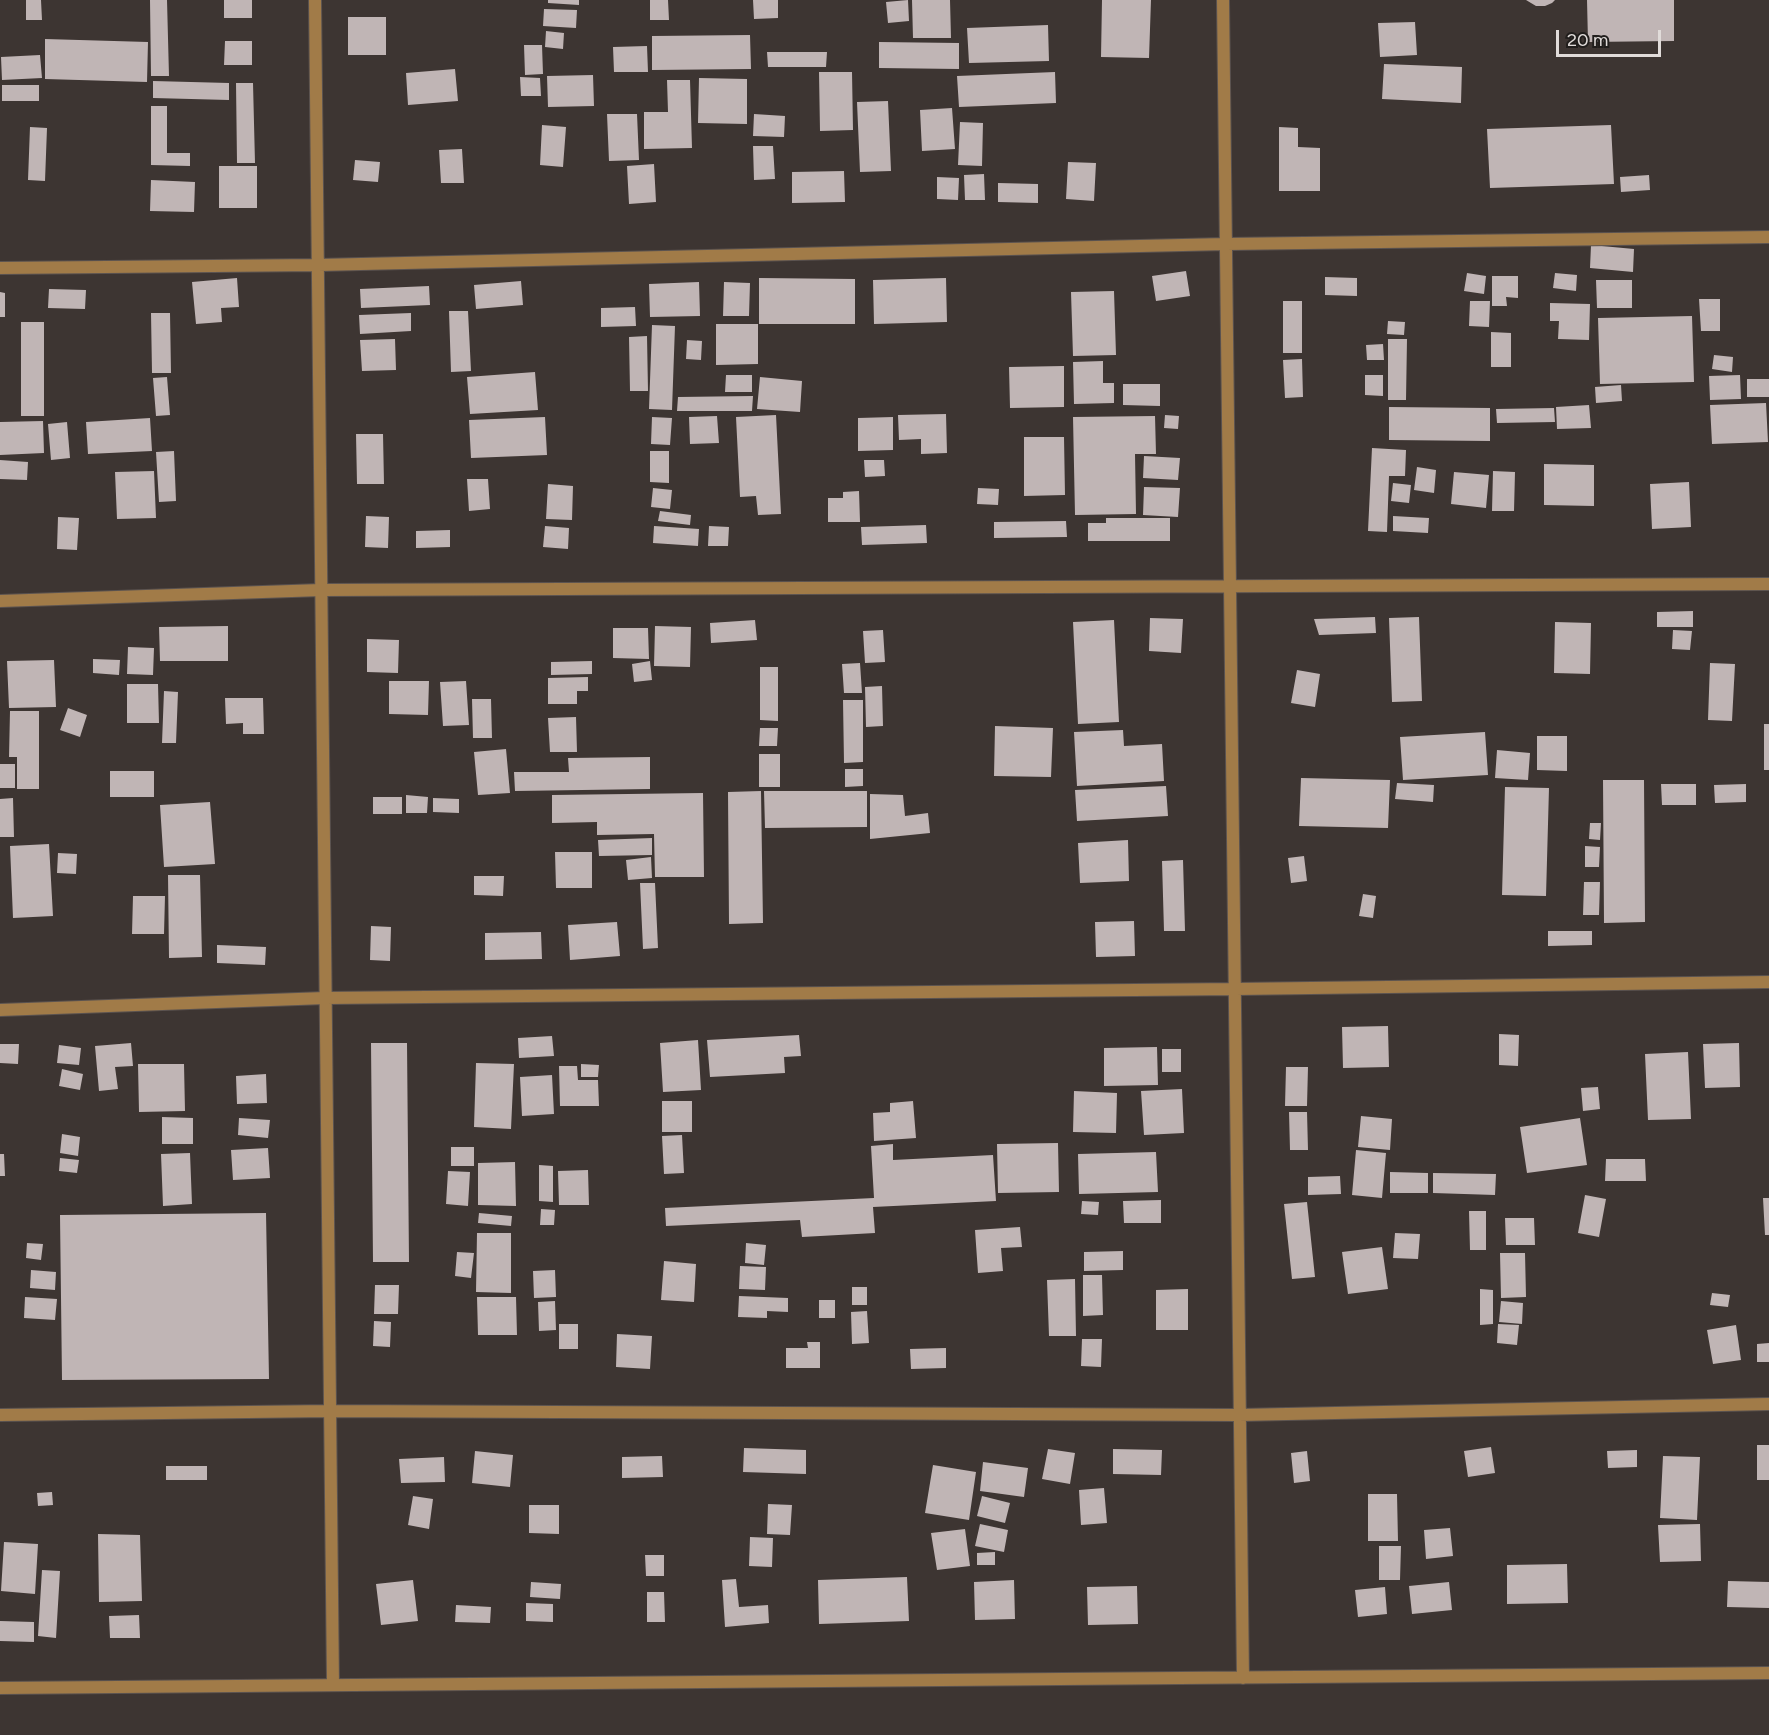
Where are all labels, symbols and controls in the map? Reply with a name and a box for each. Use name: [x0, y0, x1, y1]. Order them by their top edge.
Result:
scale bar: [1559, 18, 1664, 56]
text: 20 m: [1567, 29, 1608, 51]

